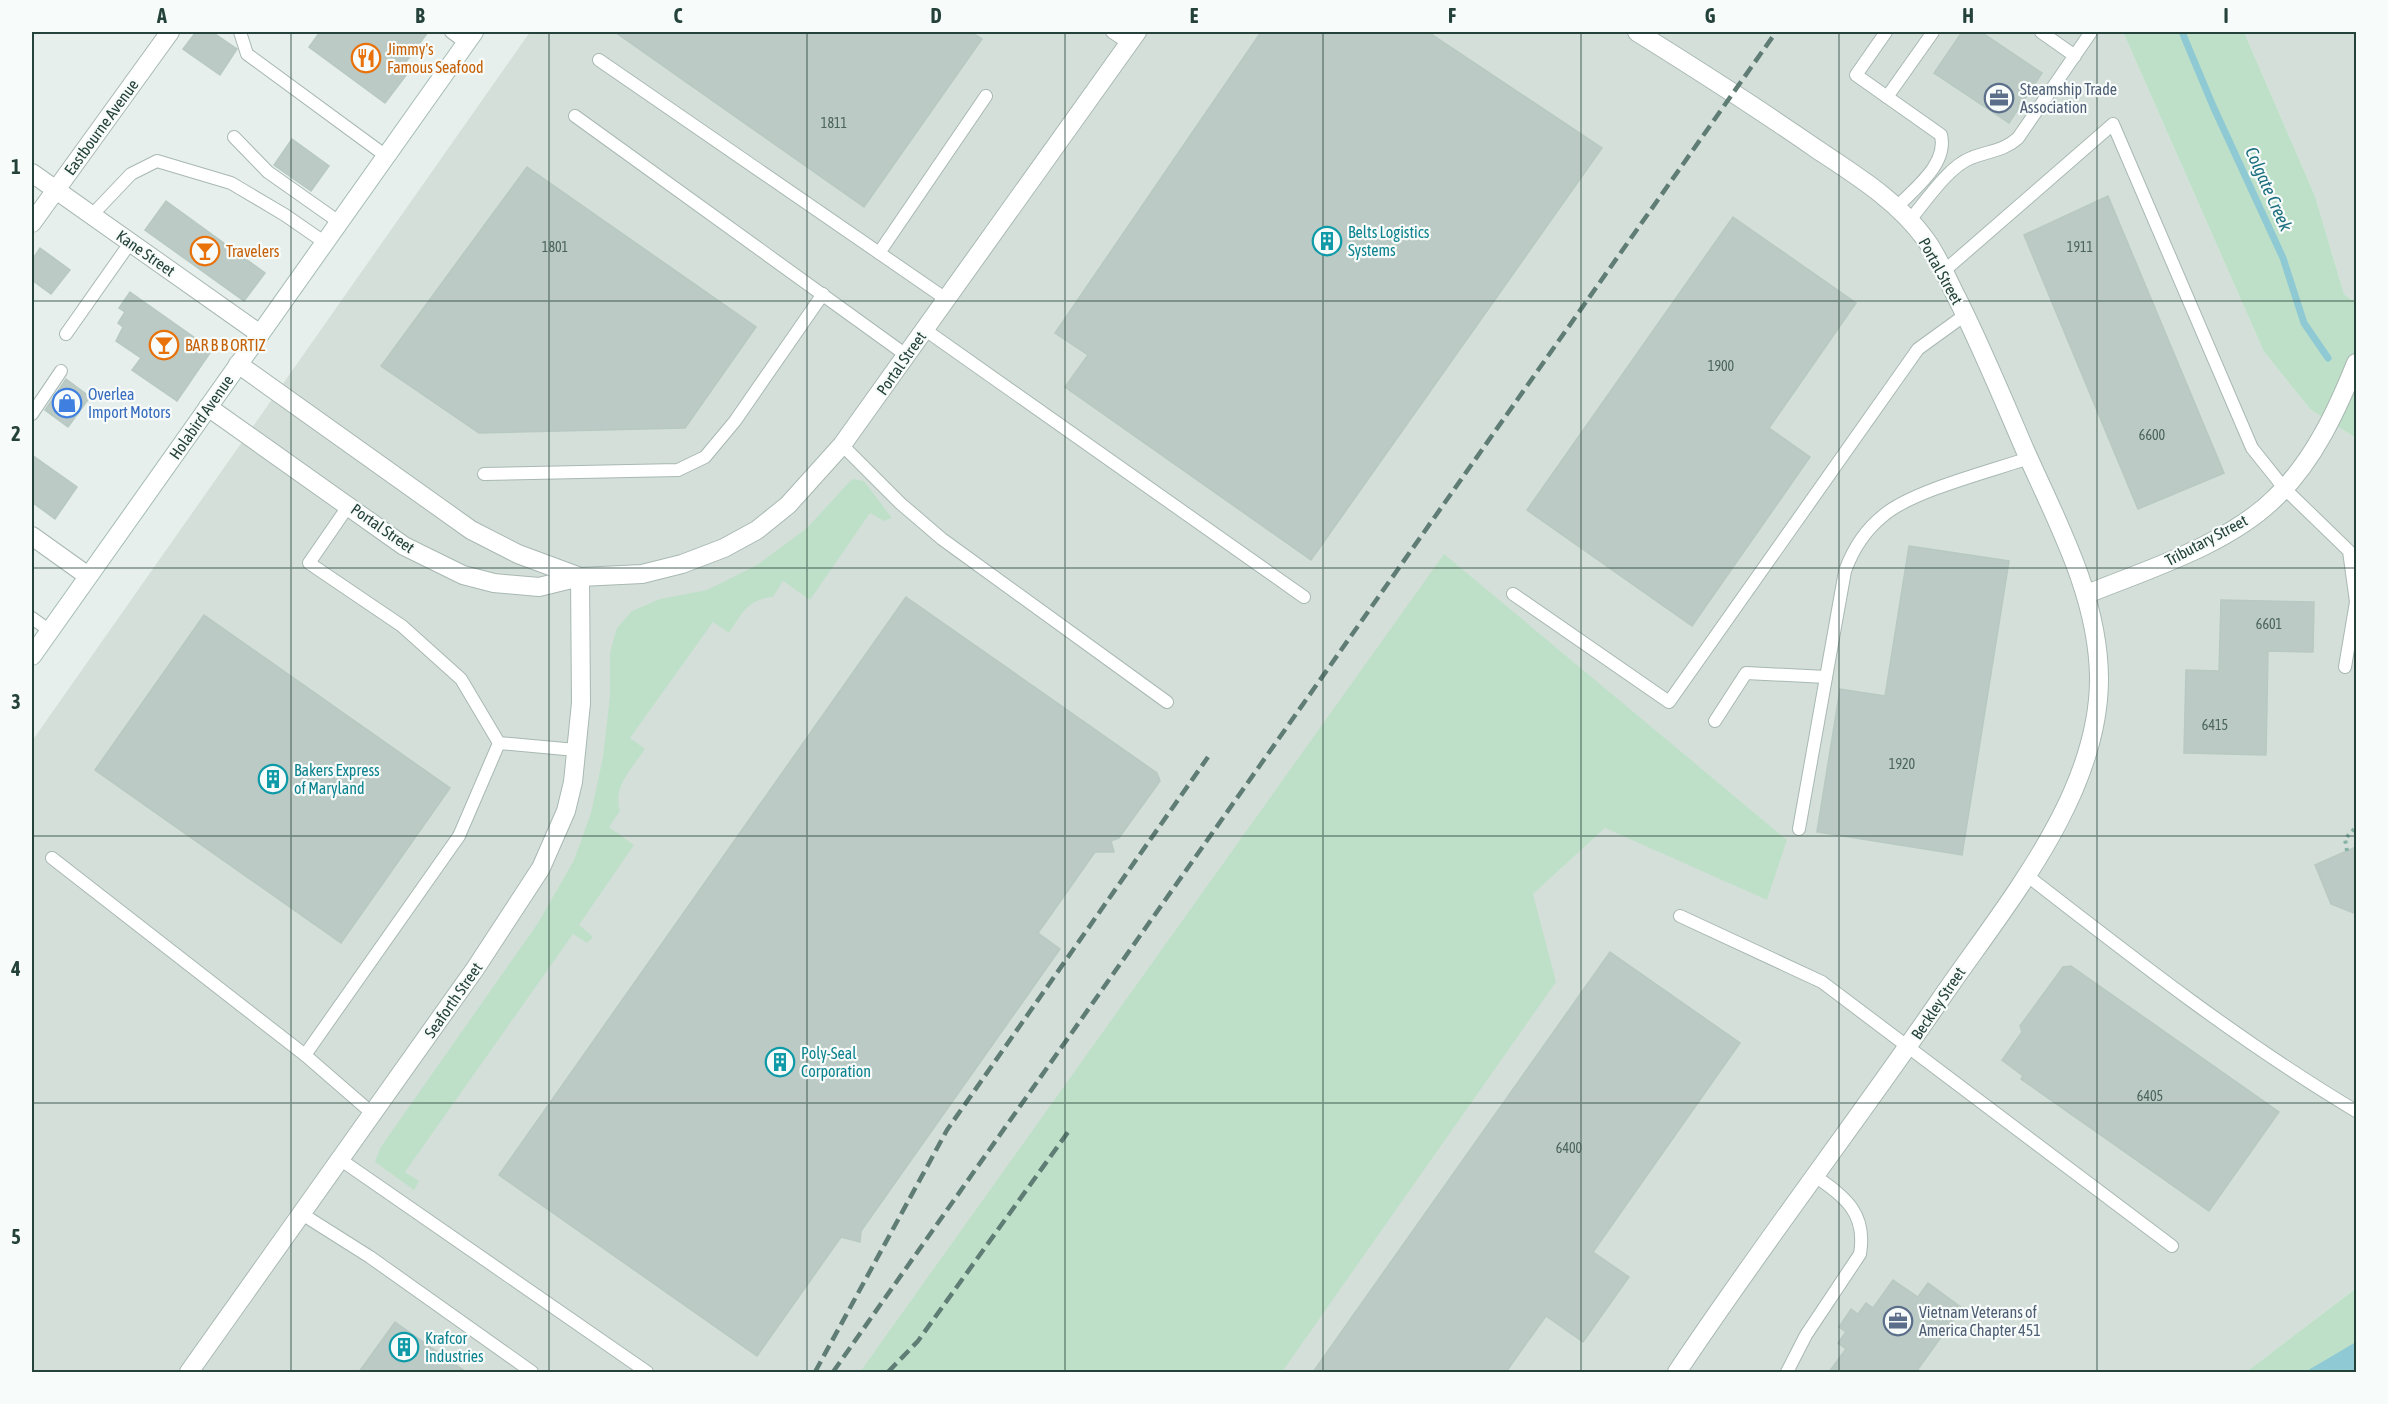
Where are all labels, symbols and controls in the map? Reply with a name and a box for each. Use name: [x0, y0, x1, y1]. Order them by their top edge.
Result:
text: A: [156, 4, 167, 27]
text: B: [415, 4, 425, 27]
text: C: [674, 4, 683, 27]
text: D: [930, 4, 942, 27]
text: E: [1190, 4, 1199, 27]
text: F: [1448, 4, 1456, 27]
text: G: [1705, 4, 1716, 27]
text: H: [1962, 4, 1974, 27]
text: I: [2223, 4, 2229, 27]
place label: Jimmy's Famous Seafood: [387, 40, 484, 76]
restaurant icon: Jimmy's Famous Seafood: [350, 42, 382, 74]
street label: Eastbourne Avenue: [60, 76, 142, 178]
place label: Steamship Trade Association: [2020, 80, 2117, 116]
office icon: Steamship Trade Association: [1983, 82, 2015, 114]
house number: 1811: [821, 115, 847, 131]
water label: Colgate Creek: [2241, 144, 2297, 235]
text: 1: [11, 155, 21, 178]
place label: Belts Logistics Systems: [1348, 223, 1430, 260]
building icon: Belts Logistics Systems: [1311, 225, 1343, 257]
street label: Kane Street: [113, 226, 179, 280]
bar icon: Travelers: [189, 235, 221, 267]
street label: Portal Street: [1915, 235, 1967, 308]
house number: 1801: [542, 239, 568, 255]
house number: 1911: [2067, 239, 2093, 255]
place label: Travelers: [226, 242, 280, 260]
street label: Portal Street: [873, 327, 930, 398]
bar icon: BAR B B ORTIZ: [148, 329, 180, 361]
place label: BAR B B ORTIZ: [185, 336, 266, 354]
house number: 1900: [1708, 358, 1735, 374]
street label: Holabird Avenue: [165, 371, 237, 463]
place label: Overlea Import Motors: [88, 385, 171, 422]
shop icon: Overlea Import Motors: [51, 387, 83, 419]
text: 2: [11, 422, 21, 445]
house number: 6600: [2139, 427, 2166, 443]
street label: Portal Street: [348, 500, 419, 557]
street label: Tributary Street: [2162, 511, 2251, 570]
house number: 6601: [2256, 616, 2282, 632]
text: 3: [11, 690, 21, 713]
house number: 6415: [2202, 717, 2228, 733]
house number: 1920: [1889, 756, 1916, 772]
place label: Bakers Express of Maryland: [294, 761, 380, 798]
building icon: Bakers Express of Maryland: [257, 763, 289, 795]
text: 4: [10, 957, 21, 980]
street label: Seaforth Street: [421, 959, 486, 1041]
street label: Beckley Street: [1907, 963, 1970, 1043]
place label: Poly-Seal Corporation: [801, 1044, 871, 1081]
building icon: Poly-Seal Corporation: [764, 1046, 796, 1078]
house number: 6405: [2137, 1088, 2163, 1104]
house number: 6400: [1556, 1140, 1583, 1156]
text: 5: [11, 1225, 21, 1248]
place label: Vietnam Veterans of America Chapter 451: [1919, 1303, 2041, 1340]
office icon: Vietnam Veterans of America Chapter 451: [1882, 1305, 1914, 1337]
place label: Krafcor Industries: [425, 1329, 484, 1365]
building icon: Krafcor Industries: [388, 1331, 420, 1363]

